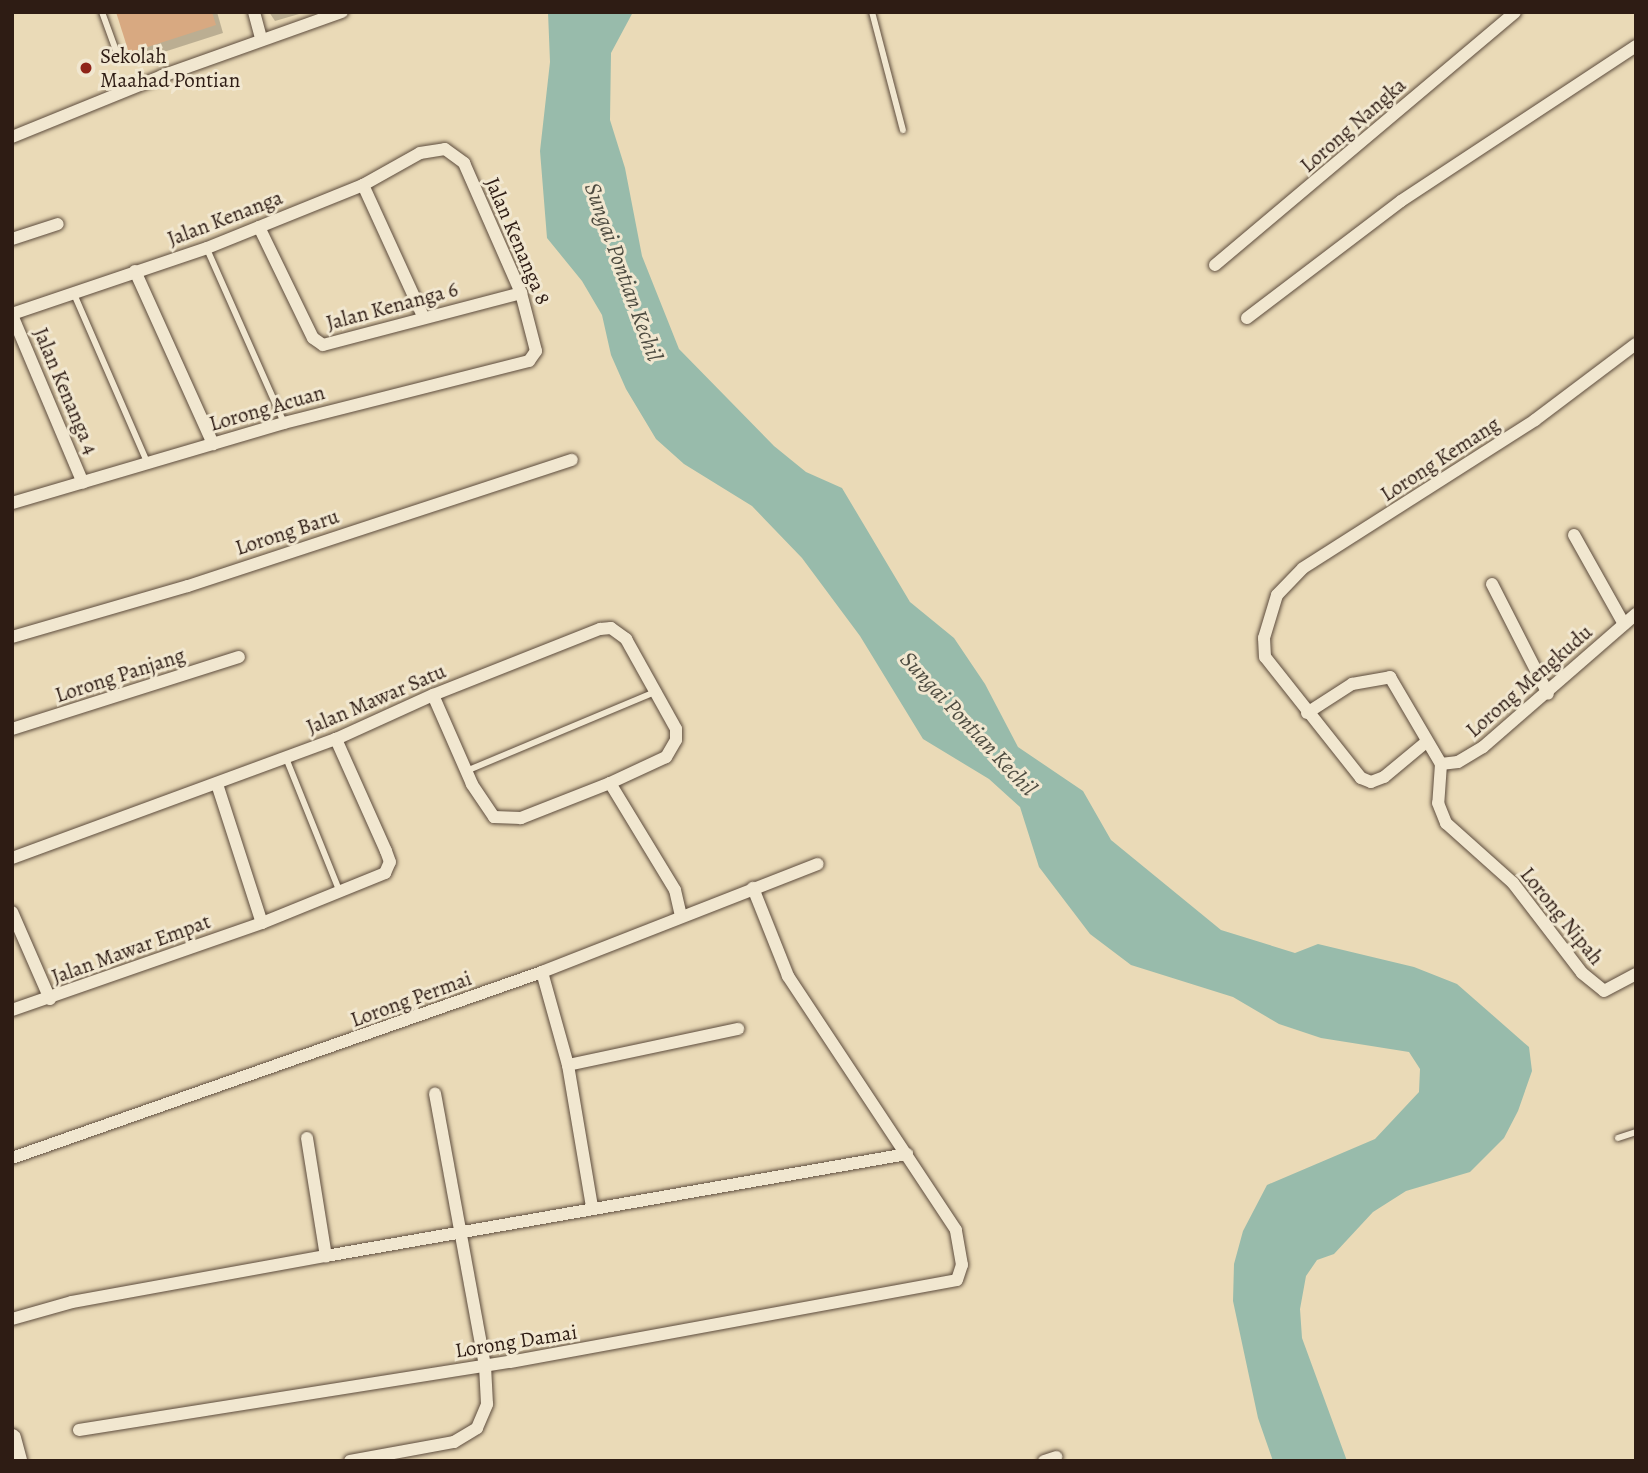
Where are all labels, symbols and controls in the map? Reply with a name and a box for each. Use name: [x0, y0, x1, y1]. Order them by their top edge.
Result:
place label: Sekolah Maahad Pontian: [100, 43, 240, 93]
marker: Sekolah Maahad Pontian: [78, 60, 94, 76]
street label: Lorong Nangka: [1295, 72, 1411, 178]
street label: Jalan Kenanga 8: [480, 174, 556, 308]
water label: Sungai Pontian Kechil: [578, 179, 668, 365]
street label: Jalan Kenanga: [164, 184, 286, 252]
street label: Jalan Kenanga 6: [323, 276, 461, 336]
street label: Jalan Kenanga 4: [28, 324, 104, 458]
street label: Lorong Acuan: [206, 379, 328, 437]
street label: Lorong Kemang: [1376, 411, 1504, 507]
street label: Lorong Baru: [232, 503, 342, 561]
street label: Lorong Mengkudu: [1461, 619, 1597, 743]
street label: Lorong Panjang: [52, 642, 188, 708]
water label: Sungai Pontian Kechil: [894, 646, 1042, 802]
street label: Jalan Mawar Satu: [303, 658, 449, 740]
street label: Lorong Nipah: [1515, 862, 1609, 970]
street label: Jalan Mawar Empat: [48, 909, 214, 989]
street label: Lorong Permai: [347, 965, 475, 1033]
street label: Lorong Damai: [453, 1319, 579, 1363]

